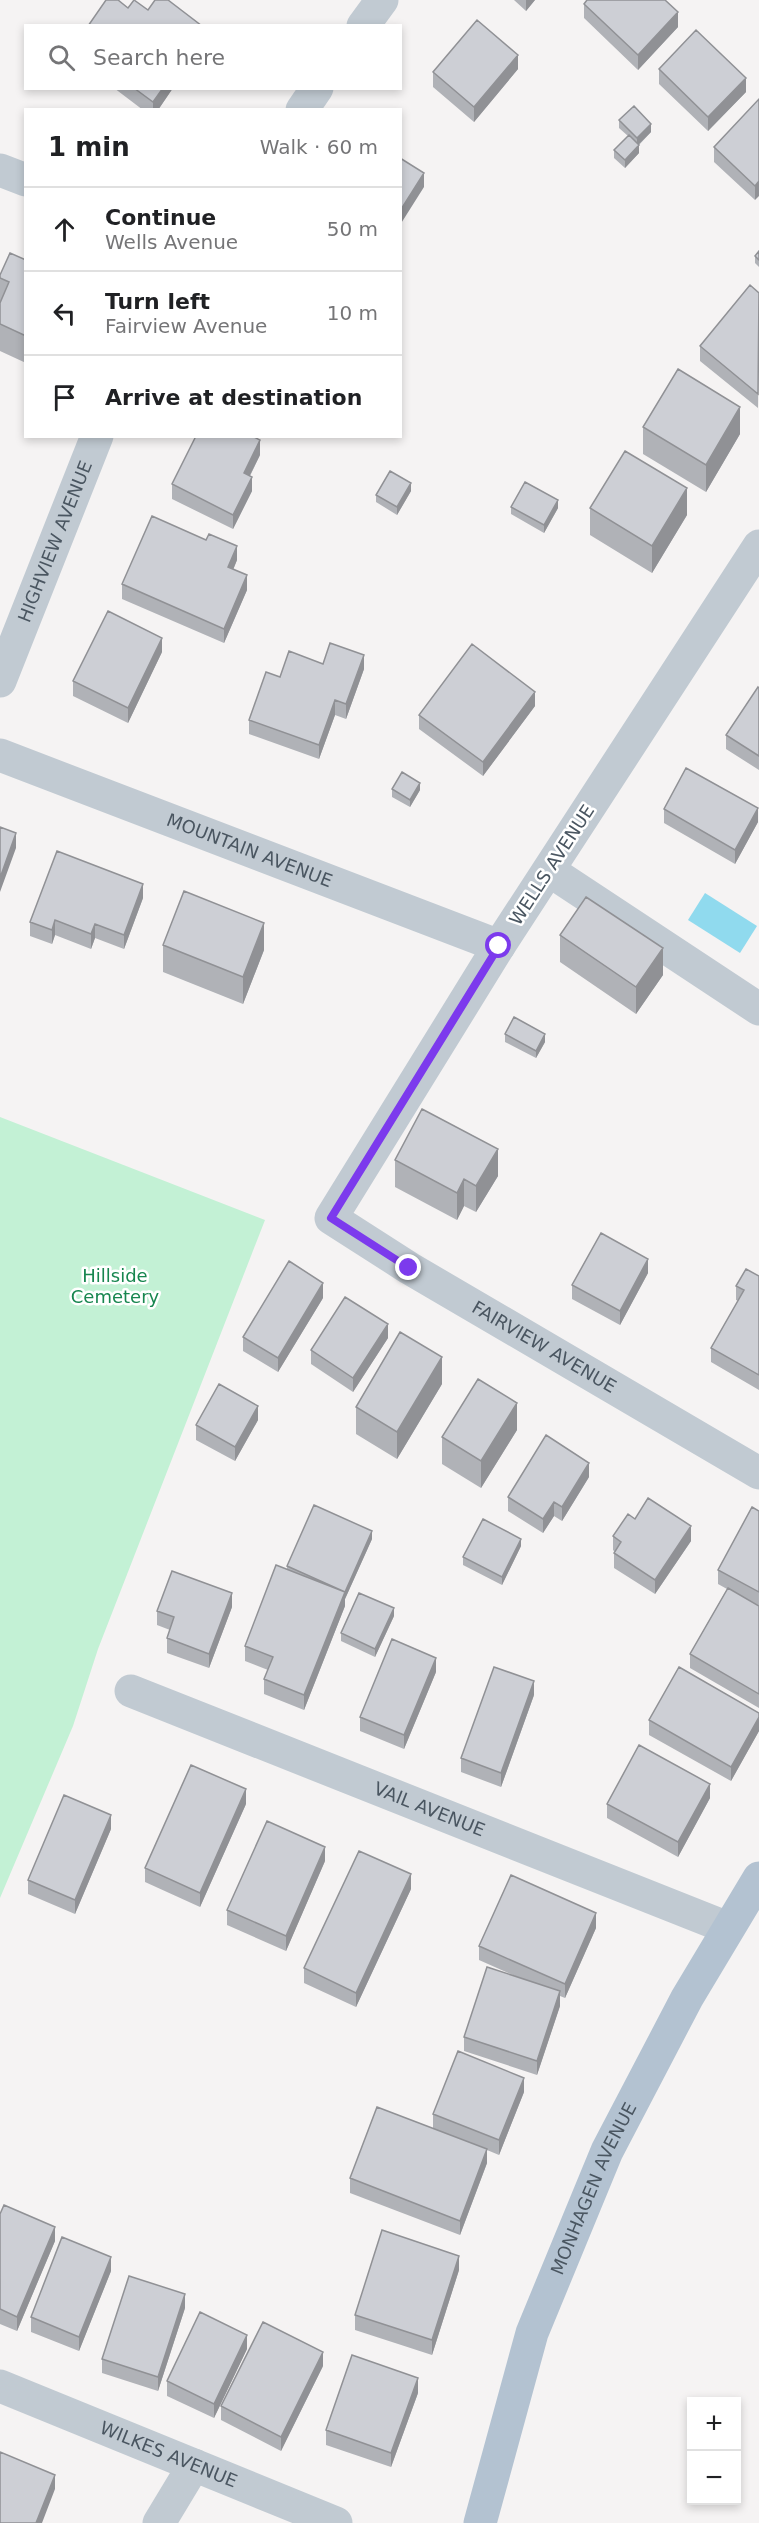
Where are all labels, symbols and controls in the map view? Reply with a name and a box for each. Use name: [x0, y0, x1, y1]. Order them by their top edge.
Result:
search box: [24, 24, 402, 90]
icon: search: [45, 41, 78, 74]
text: Search here: [93, 45, 225, 70]
text: 1 min: [48, 132, 130, 162]
text: Walk · 60 m: [260, 135, 378, 159]
text: Continue: [105, 205, 216, 230]
icon: ahead: [48, 213, 81, 246]
text: 50 m: [327, 217, 378, 241]
text: Wells Avenue: [105, 230, 238, 254]
text: Turn left: [105, 289, 210, 314]
icon: left: [48, 297, 81, 330]
text: 10 m: [327, 301, 378, 325]
text: Fairview Avenue: [105, 314, 267, 338]
icon: arrive: [48, 381, 81, 414]
text: Arrive at destination: [105, 385, 362, 410]
street label: HIGHVIEW AVENUE: [13, 458, 96, 625]
street label: WELLS AVENUE: [505, 801, 598, 929]
street label: MOUNTAIN AVENUE: [164, 809, 335, 891]
route start: [485, 932, 511, 958]
route end: [395, 1254, 421, 1280]
park label: Hillside Cemetery: [71, 1265, 160, 1307]
street label: FAIRVIEW AVENUE: [469, 1296, 620, 1397]
street label: VAIL AVENUE: [371, 1778, 488, 1840]
street label: MONHAGEN AVENUE: [546, 2099, 641, 2278]
map controls: [687, 2397, 741, 2505]
button: +: [687, 2397, 741, 2451]
street label: WILKES AVENUE: [97, 2417, 240, 2492]
button: −: [687, 2451, 741, 2505]

